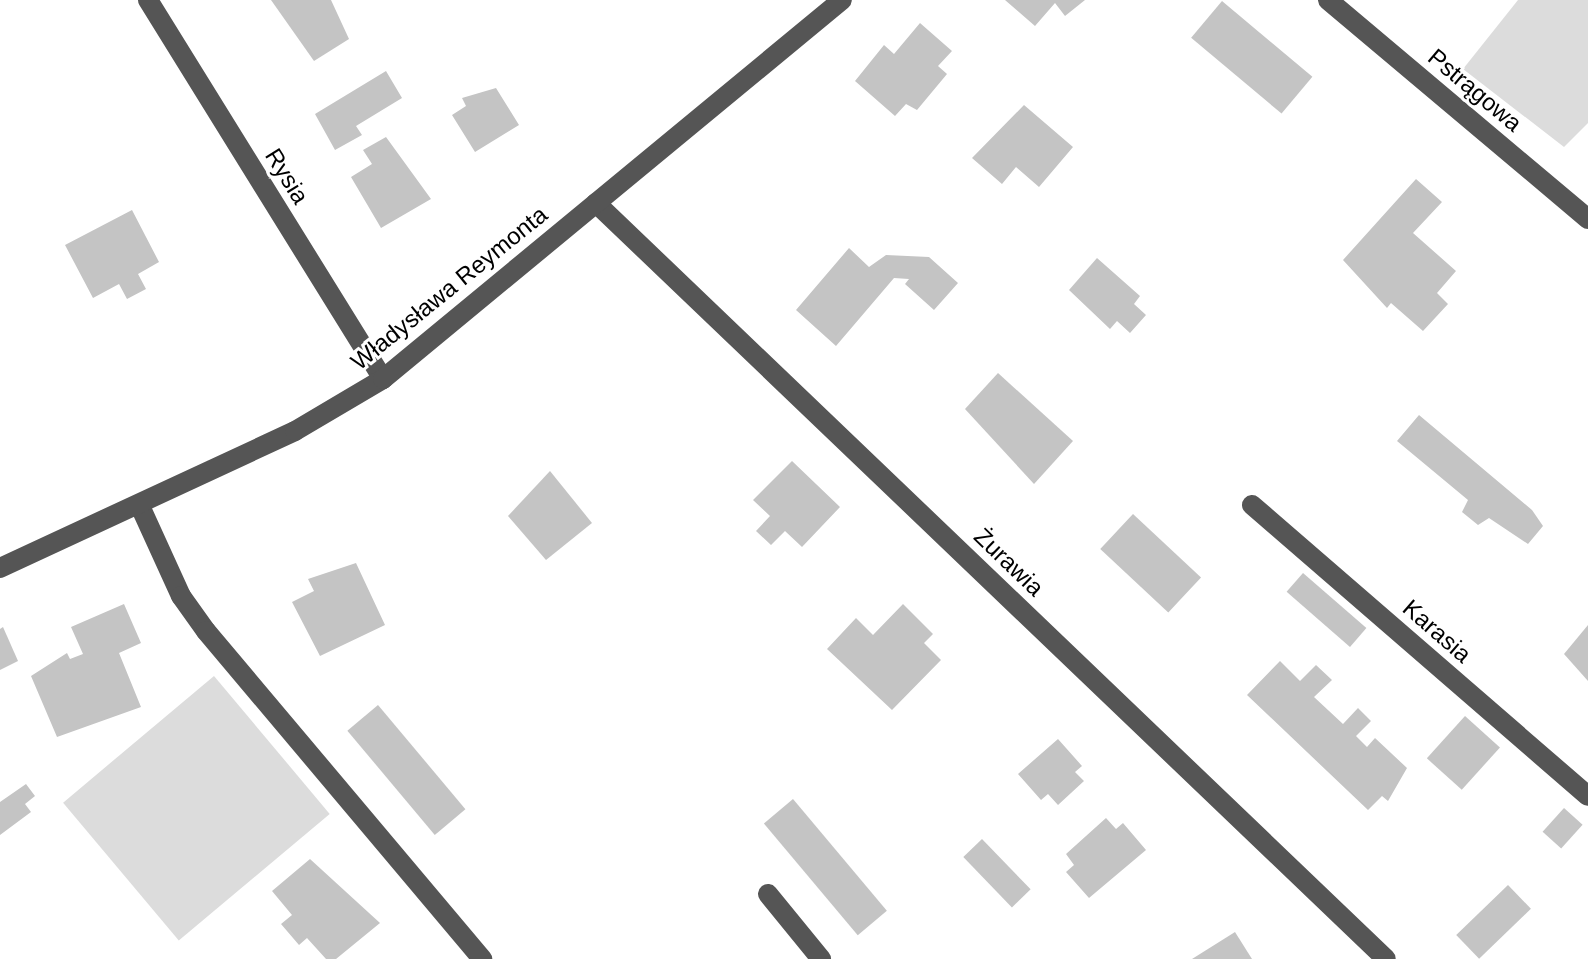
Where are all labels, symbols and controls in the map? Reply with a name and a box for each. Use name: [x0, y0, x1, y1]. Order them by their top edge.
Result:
street label: Pstrągowa: [1422, 43, 1528, 137]
street label: Rysia: [259, 143, 315, 209]
street label: Władysława Reymonta: [345, 200, 553, 376]
street label: Żurawia: [968, 522, 1050, 602]
street label: Karasia: [1397, 593, 1477, 669]

